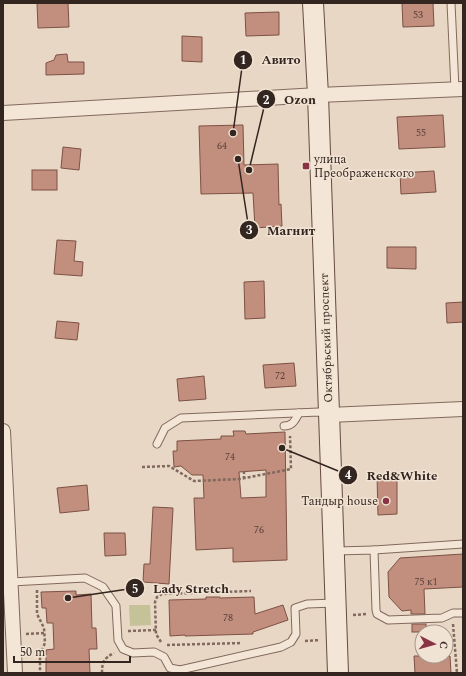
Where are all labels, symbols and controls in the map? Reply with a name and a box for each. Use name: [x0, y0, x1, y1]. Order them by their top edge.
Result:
house number: 53: [413, 7, 423, 23]
callout: Авито: [233, 47, 308, 72]
text: Авито: [261, 50, 301, 70]
text: 1: [240, 51, 246, 70]
callout: Ozon: [256, 87, 324, 112]
text: Ozon: [284, 90, 316, 110]
text: 2: [263, 91, 270, 110]
house number: 55: [416, 125, 426, 141]
house number: 64: [217, 138, 227, 154]
place label: улица Преображенского: [313, 150, 414, 183]
marker: улица Преображенского: [301, 161, 311, 171]
callout: Магнит: [239, 218, 324, 243]
text: 3: [246, 221, 253, 240]
text: Магнит: [267, 221, 316, 241]
street label: Октябрьский проспект: [315, 273, 338, 403]
house number: 72: [275, 368, 285, 384]
house number: 74: [225, 449, 235, 465]
callout: Red&White: [338, 463, 445, 488]
text: 4: [345, 466, 352, 485]
text: Red&White: [367, 466, 437, 486]
place label: Тандыр house: [301, 492, 378, 511]
marker: Тандыр house: [381, 496, 391, 506]
house number: 76: [254, 522, 264, 538]
house number: 75 к1: [414, 574, 438, 590]
callout: Lady Stretch: [125, 576, 237, 601]
text: Lady Stretch: [153, 579, 229, 599]
text: 5: [132, 580, 138, 599]
house number: 78: [223, 610, 233, 626]
north arrow: [414, 624, 454, 664]
scale bar: [14, 638, 130, 664]
text: С: [435, 640, 452, 650]
text: 50 m: [20, 643, 45, 662]

